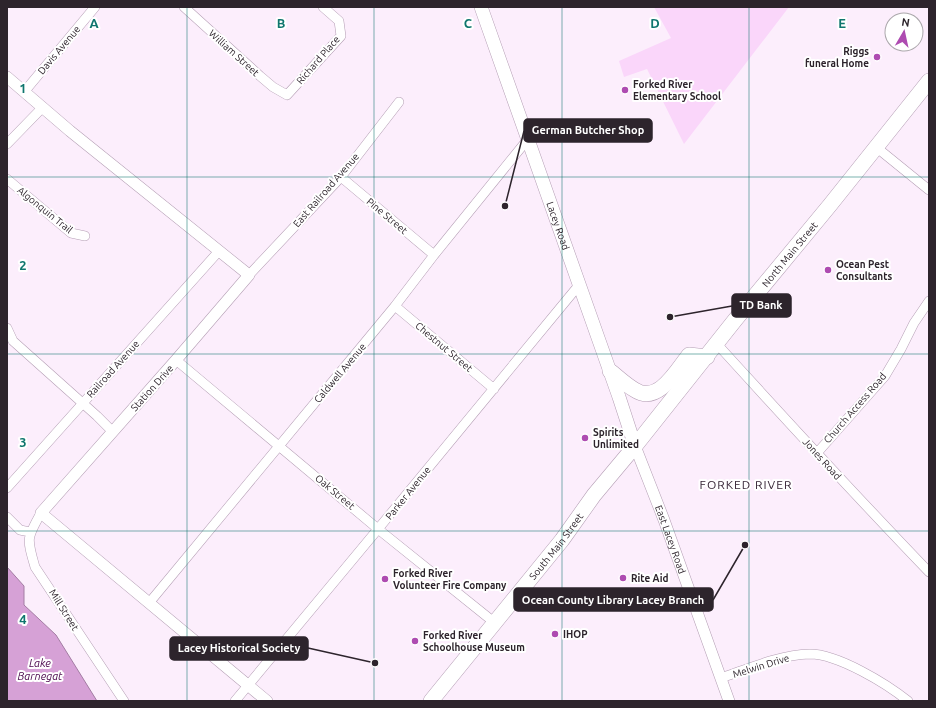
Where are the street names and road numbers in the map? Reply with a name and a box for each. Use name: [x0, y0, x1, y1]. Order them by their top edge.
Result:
street label: Davis Avenue: [36, 24, 82, 76]
street label: William Street: [207, 28, 261, 78]
street label: Richard Place: [294, 34, 342, 86]
street label: East Railroad Avenue: [291, 151, 361, 229]
street label: Algonquin Trail: [15, 184, 75, 236]
street label: Pine Street: [364, 196, 410, 236]
street label: Lacey Road: [545, 200, 572, 252]
street label: North Main Street: [759, 219, 820, 289]
street label: Chestnut Street: [413, 320, 475, 374]
street label: Railroad Avenue: [84, 338, 142, 400]
street label: Caldwell Avenue: [312, 341, 368, 405]
street label: Station Drive: [128, 363, 176, 413]
street label: Church Access Road: [822, 371, 889, 445]
street label: Jones Road: [801, 436, 843, 482]
street label: Parker Avenue: [383, 464, 433, 522]
street label: Oak Street: [313, 472, 357, 512]
street label: East Lacey Road: [653, 504, 688, 575]
street label: South Main Street: [527, 511, 585, 582]
street label: Mill Street: [47, 587, 81, 633]
street label: Melwin Drive: [731, 652, 791, 680]

